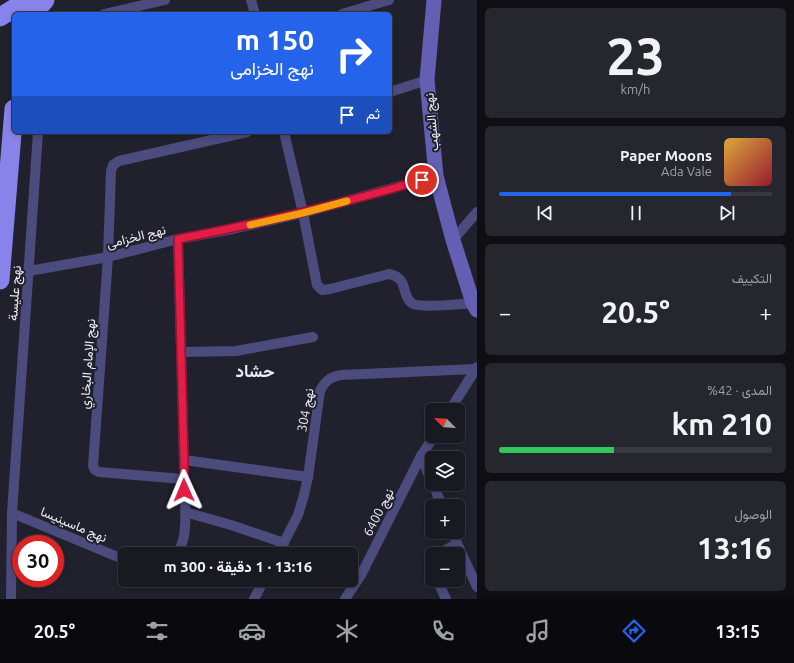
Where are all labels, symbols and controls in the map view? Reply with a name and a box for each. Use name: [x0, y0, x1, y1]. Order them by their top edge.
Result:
text: 150 m: [236, 24, 314, 55]
text: 23: [606, 27, 665, 85]
icon: right: [328, 28, 380, 80]
text: نهج الخزامى: [230, 58, 314, 78]
text: km/h: [620, 82, 651, 96]
street label: نهج الشهب: [421, 92, 444, 152]
icon: arrive: [336, 104, 358, 126]
text: ثم: [366, 105, 380, 122]
text: Paper Moons: [620, 147, 712, 164]
pin: [405, 163, 439, 197]
text: Ada Vale: [661, 164, 712, 178]
icon: arrive: [411, 169, 433, 191]
icon: previous: [534, 202, 556, 224]
icon: pause: [625, 202, 647, 224]
icon: next: [716, 202, 738, 224]
street label: نهج الخزامى: [105, 222, 168, 253]
street label: نهج عليسة: [5, 265, 26, 321]
text: التكييف: [732, 271, 772, 285]
text: 20.5°: [601, 295, 670, 329]
text: −: [499, 300, 511, 325]
text: +: [760, 300, 772, 325]
street label: نهج الإمام البخاري: [77, 318, 101, 410]
district label: حشاد: [235, 361, 275, 380]
text: المدى · 42%: [707, 383, 772, 397]
street label: نهج 304: [294, 387, 319, 433]
north arrow: [425, 403, 465, 443]
map controls: [425, 403, 465, 587]
text: 210 km: [671, 407, 772, 441]
button: layers: [425, 451, 465, 491]
position arrow: [163, 469, 205, 511]
street label: نهج 6400: [360, 486, 399, 539]
button: +: [425, 499, 465, 539]
street label: نهج ماسينيسا: [37, 504, 110, 547]
text: الوصول: [734, 507, 772, 521]
text: 13:16: [697, 531, 772, 565]
speed limit sign: 30: [12, 535, 64, 587]
button: −: [425, 547, 465, 587]
text: 13:16 · 1 دقيقة · 300 m: [164, 558, 312, 575]
icon: filters: [143, 617, 171, 645]
icon: car: [238, 617, 266, 645]
icon: climate: [333, 617, 361, 645]
icon: phone: [429, 617, 457, 645]
icon: music: [524, 617, 552, 645]
icon: directions: [620, 617, 648, 645]
text: 20.5°: [34, 621, 75, 641]
text: 13:15: [715, 621, 760, 641]

